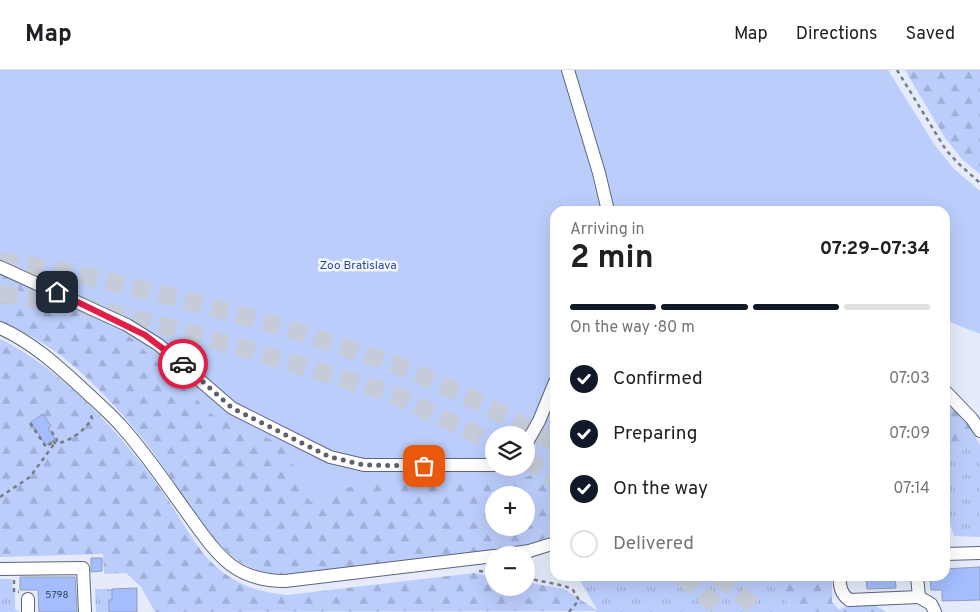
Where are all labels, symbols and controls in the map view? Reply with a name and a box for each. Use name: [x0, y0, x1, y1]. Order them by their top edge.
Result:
text: Map: [25, 20, 72, 50]
text: Map: [734, 23, 768, 46]
text: Directions: [796, 23, 878, 46]
text: Saved: [906, 23, 955, 46]
text: Arriving in: [570, 220, 645, 240]
text: 07:29–07:34: [820, 237, 930, 261]
text: 2 min: [570, 239, 654, 279]
park label: Zoo Bratislava: [319, 258, 397, 274]
pin: [36, 271, 78, 313]
icon: home: [43, 278, 71, 306]
text: On the way · 80 m: [570, 318, 695, 338]
courier: [158, 339, 208, 389]
icon: car: [169, 350, 197, 378]
icon: check: [570, 365, 598, 393]
text: Confirmed: [613, 367, 703, 391]
text: 07:03: [889, 369, 930, 389]
icon: check: [570, 420, 598, 448]
text: Preparing: [613, 422, 697, 446]
text: 07:09: [889, 424, 930, 444]
map controls: [485, 426, 535, 596]
button: layers: [485, 426, 535, 476]
pin: [403, 445, 445, 487]
icon: bag: [410, 452, 438, 480]
icon: check: [570, 475, 598, 503]
text: On the way: [613, 477, 708, 501]
text: 07:14: [893, 479, 930, 499]
button: +: [485, 486, 535, 536]
text: Delivered: [613, 532, 694, 556]
button: −: [485, 546, 535, 596]
house number: 5798: [45, 589, 69, 602]

